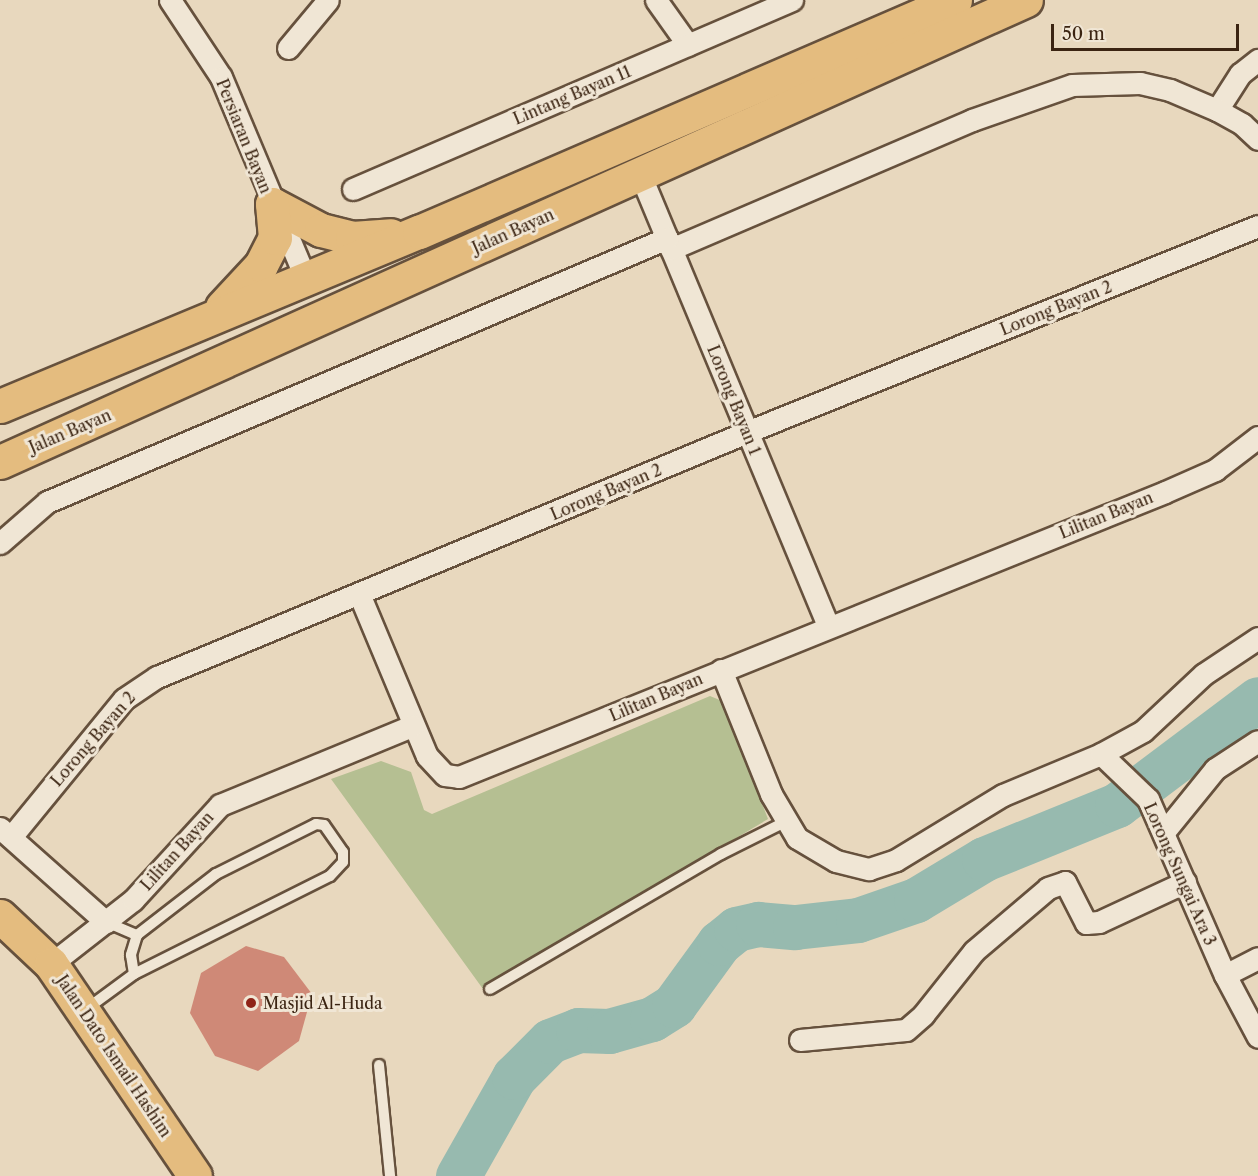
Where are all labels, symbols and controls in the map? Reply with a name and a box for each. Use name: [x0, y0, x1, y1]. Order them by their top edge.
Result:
scale bar: [1054, 12, 1242, 50]
text: 50 m: [1062, 23, 1105, 45]
street label: Lintang Bayan 11: [510, 62, 634, 128]
street label: Persiaran Bayan: [212, 76, 276, 196]
street label: Jalan Bayan: [469, 204, 557, 258]
street label: Lorong Bayan 2: [997, 277, 1115, 339]
street label: Lorong Bayan 1: [703, 342, 765, 458]
street label: Jalan Bayan: [26, 405, 114, 457]
street label: Lorong Bayan 2: [547, 460, 665, 524]
street label: Lilitan Bayan: [1056, 487, 1156, 543]
street label: Lilitan Bayan: [606, 669, 706, 725]
street label: Lorong Bayan 2: [47, 688, 139, 790]
street label: Lorong Sungai Ara 3: [1140, 799, 1220, 949]
street label: Lilitan Bayan: [137, 808, 217, 894]
street label: Jalan Dato Ismail Hashim: [53, 971, 175, 1141]
place label: Masjid Al-Huda: [263, 993, 383, 1013]
marker: Masjid Al-Huda: [244, 996, 258, 1010]

